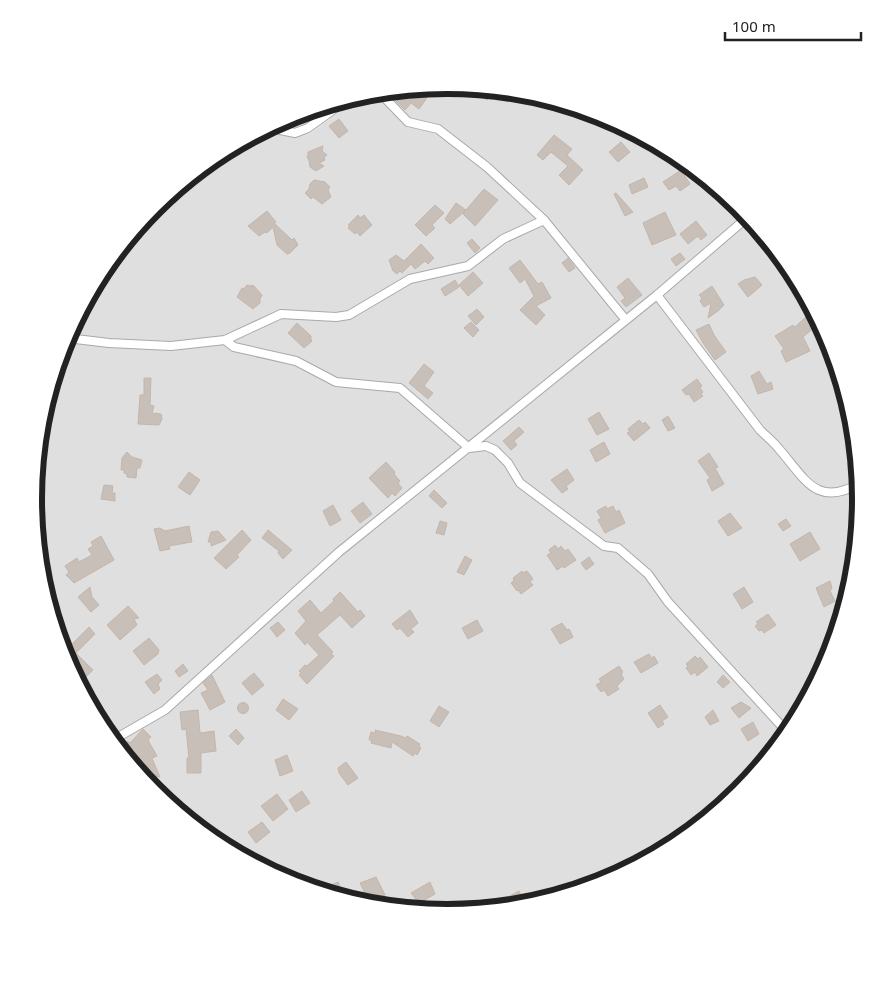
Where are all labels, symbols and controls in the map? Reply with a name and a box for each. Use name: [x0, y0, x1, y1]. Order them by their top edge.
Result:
scale bar: [725, 10, 861, 42]
text: 100 m: [732, 16, 776, 36]

